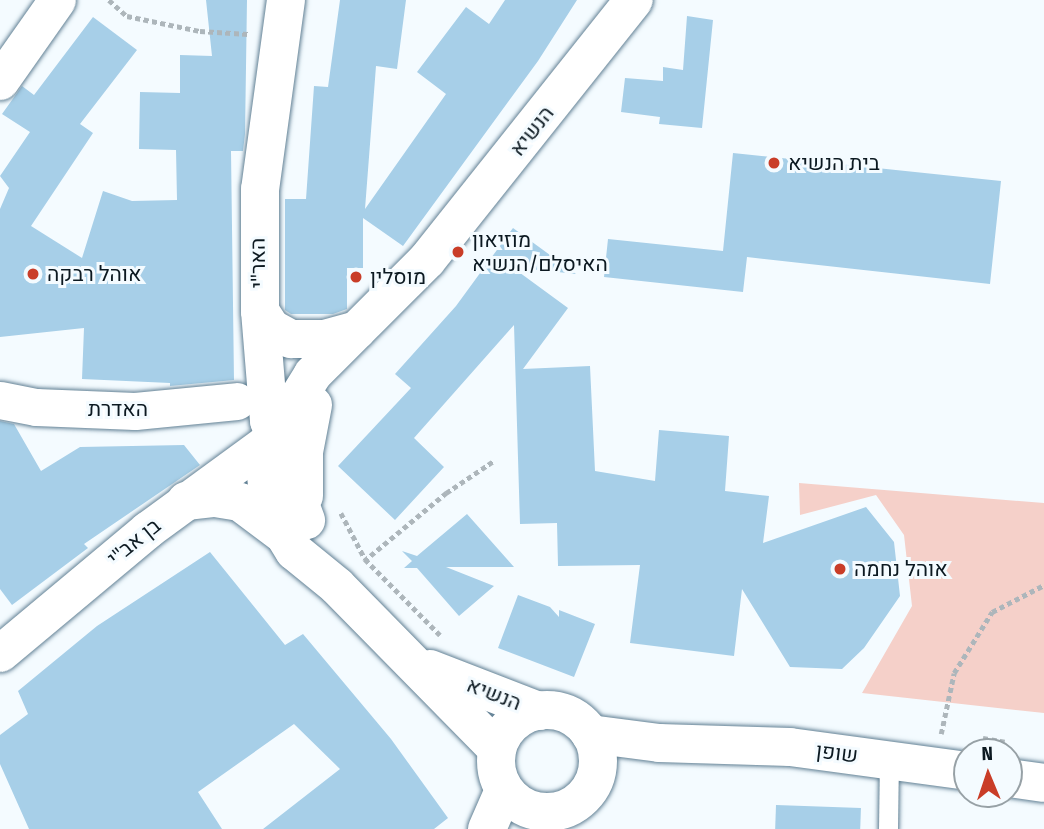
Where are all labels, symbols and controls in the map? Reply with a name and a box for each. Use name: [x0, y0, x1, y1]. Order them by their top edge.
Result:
street label: הנשיא: [505, 101, 559, 161]
place label: בית הנשיא: [788, 150, 880, 176]
marker: בית הנשיא: [766, 155, 782, 171]
place label: מוזיאון האיסלם/הנשיא: [472, 227, 608, 277]
street label: האר"י: [245, 238, 271, 288]
marker: מוזיאון האיסלם/הנשיא: [450, 244, 466, 260]
place label: אוהל רבקה: [47, 261, 142, 287]
place label: מוסלין: [370, 264, 426, 290]
marker: אוהל רבקה: [25, 266, 41, 282]
marker: מוסלין: [348, 269, 364, 285]
street label: האדרת: [88, 396, 148, 422]
street label: בן אב"י: [102, 513, 166, 571]
place label: אוהל נחמה: [854, 556, 948, 582]
marker: אוהל נחמה: [832, 561, 848, 577]
street label: הנשיא: [463, 672, 525, 716]
street label: שופן: [815, 738, 859, 768]
north arrow: [953, 738, 1023, 808]
text: N: [981, 742, 993, 765]

